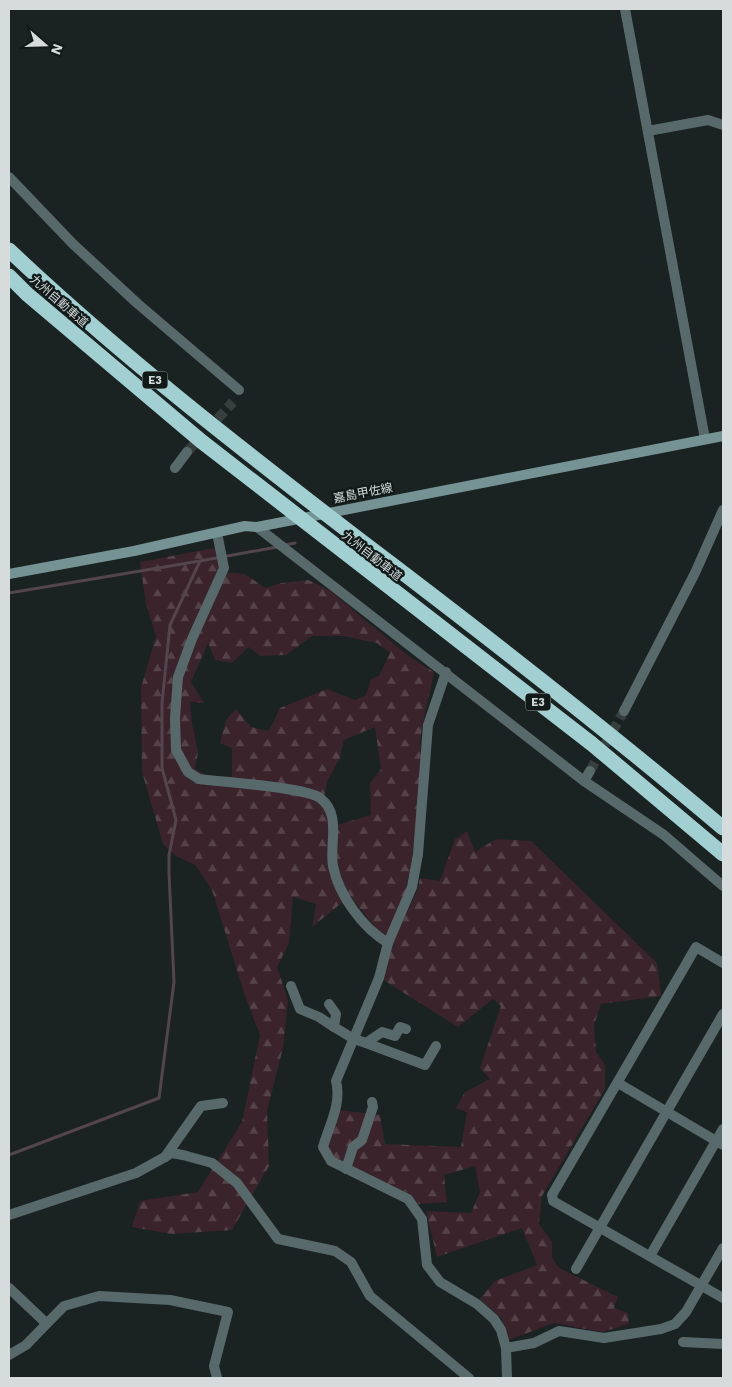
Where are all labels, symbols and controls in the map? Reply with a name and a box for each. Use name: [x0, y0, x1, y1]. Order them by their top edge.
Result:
north arrow: [20, 20, 70, 70]
text: N: [48, 42, 67, 57]
street label: 九州自動車道: [27, 272, 91, 330]
road number: E3: [142, 372, 168, 388]
street label: 嘉島甲佐線: [332, 480, 394, 506]
street label: 九州自動車道: [339, 528, 405, 584]
road number: E3: [526, 694, 550, 710]

